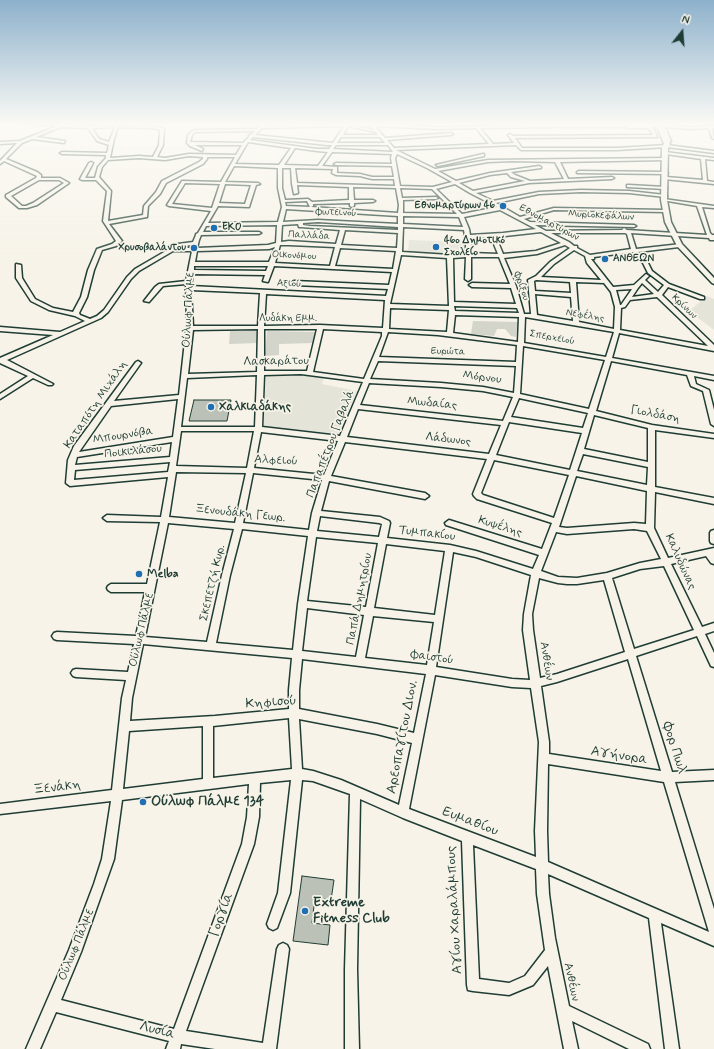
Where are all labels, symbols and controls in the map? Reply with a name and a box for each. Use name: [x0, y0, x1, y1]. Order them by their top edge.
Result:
north arrow: [662, 12, 702, 52]
text: N: [680, 13, 691, 28]
place label: Εθνομαρτύρων 46: [415, 200, 495, 212]
marker: Εθνομαρτύρων 46: [498, 201, 508, 211]
street label: Εθνομαρτύρων: [517, 202, 581, 244]
street label: Φωτεινού: [315, 206, 357, 220]
street label: Μυριοκεφάλων: [568, 208, 634, 224]
place label: EKO: [222, 222, 241, 234]
marker: EKO: [209, 223, 219, 233]
street label: Παλλάδα: [288, 229, 330, 243]
place label: 46ο Δημοτικό Σχολείο: [444, 235, 505, 258]
place label: Χρυσοβαλάντου: [118, 242, 186, 254]
marker: 46ο Δημοτικό Σχολείο: [431, 242, 441, 252]
marker: Χρυσοβαλάντου: [189, 243, 199, 253]
street label: Οικονόμου: [271, 249, 317, 263]
place label: ΑΝΘΕΩΝ: [613, 253, 654, 265]
marker: ΑΝΘΕΩΝ: [600, 254, 610, 264]
street label: Φρίξου: [511, 270, 531, 302]
street label: Ούλωφ Πάλμε: [180, 272, 198, 348]
street label: Αξιού: [277, 277, 301, 291]
street label: Κρίνων: [669, 292, 699, 322]
street label: Νεφέλης: [565, 307, 605, 325]
street label: Λυδάκη Εμμ.: [259, 313, 317, 325]
street label: Σπερχειού: [528, 328, 576, 348]
street label: Ευρώτα: [431, 345, 465, 359]
street label: Λασκαράτου: [243, 354, 309, 370]
street label: Καταπότη Μιχάλη: [61, 358, 131, 452]
street label: Μόρνου: [462, 368, 502, 388]
street label: Παπαπέτρου Γαβαλά: [304, 388, 358, 500]
street label: Μωδαίας: [406, 394, 458, 414]
place label: Χαλκιαδάκης: [219, 400, 291, 414]
marker: Χαλκιαδάκης: [206, 402, 216, 412]
street label: Γιολδάση: [629, 403, 681, 427]
street label: Μπουρνόβα: [92, 424, 154, 448]
street label: Λάδωνος: [424, 430, 472, 450]
street label: Ποικιλάσου: [103, 442, 163, 462]
street label: Αλφειού: [254, 453, 298, 469]
street label: Ξενουδάκη Γεωρ.: [194, 502, 286, 526]
street label: Κυψέλης: [476, 513, 524, 541]
street label: Τυμπακίου: [398, 523, 456, 545]
street label: Καλυδώνας: [661, 532, 699, 592]
street label: Σκεπετζή Κυρ.: [197, 544, 229, 622]
street label: Παπά Δημητρίου: [344, 552, 376, 646]
place label: Melba: [147, 567, 179, 581]
marker: Melba: [134, 569, 144, 579]
street label: Ούλωφ Πάλμε: [126, 591, 158, 669]
street label: Ανθέων: [536, 641, 556, 681]
street label: Φαιστού: [410, 648, 454, 668]
street label: Αρεοπαγίτου Διον.: [384, 679, 422, 795]
street label: Κηφισού: [245, 693, 297, 713]
street label: Φορ Πωλ: [658, 720, 690, 776]
street label: Αγήνορα: [589, 743, 649, 769]
street label: Ξενάκη: [32, 777, 82, 799]
place label: Ούλωφ Πάλμε 134: [151, 794, 264, 810]
marker: Ούλωφ Πάλμε 134: [138, 797, 148, 807]
street label: Ευμαθίου: [440, 804, 500, 840]
street label: Αγίου Χαραλάμπους: [443, 845, 467, 975]
street label: Γοργία: [206, 891, 238, 939]
place label: Extreme Fitness Club: [313, 895, 390, 928]
marker: Extreme Fitness Club: [300, 906, 310, 916]
street label: Ούλωφ Πάλμε: [56, 907, 98, 983]
street label: Ανθέων: [560, 961, 582, 1003]
street label: Λυσία: [138, 1019, 176, 1043]

